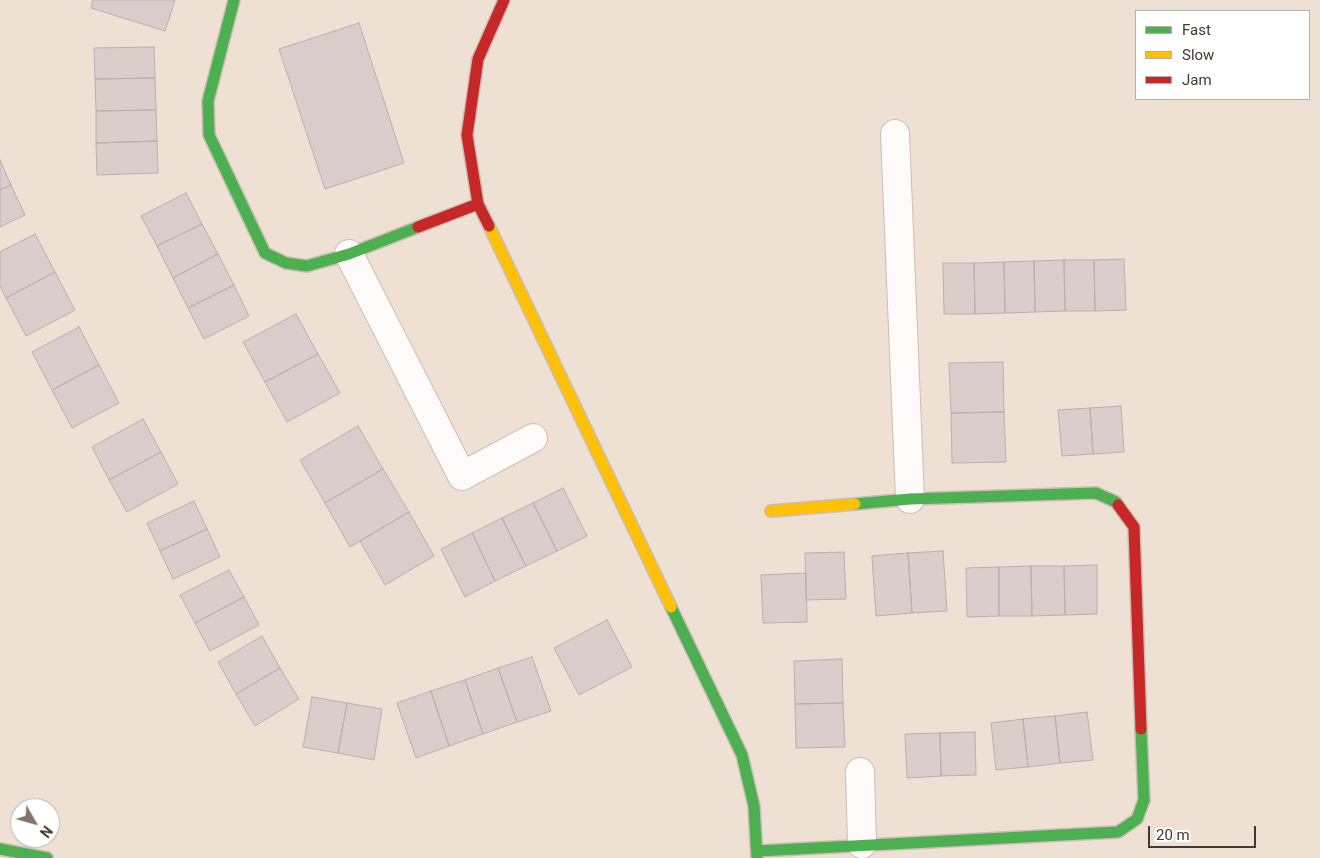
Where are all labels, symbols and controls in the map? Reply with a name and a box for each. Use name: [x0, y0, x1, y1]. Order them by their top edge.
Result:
legend: [1135, 10, 1310, 100]
text: Fast: [1182, 21, 1211, 39]
text: Slow: [1182, 46, 1214, 64]
text: Jam: [1182, 71, 1212, 89]
north arrow: [10, 798, 60, 848]
scale bar: [1150, 816, 1258, 848]
text: N: [37, 823, 55, 840]
text: 20 m: [1156, 826, 1190, 844]

